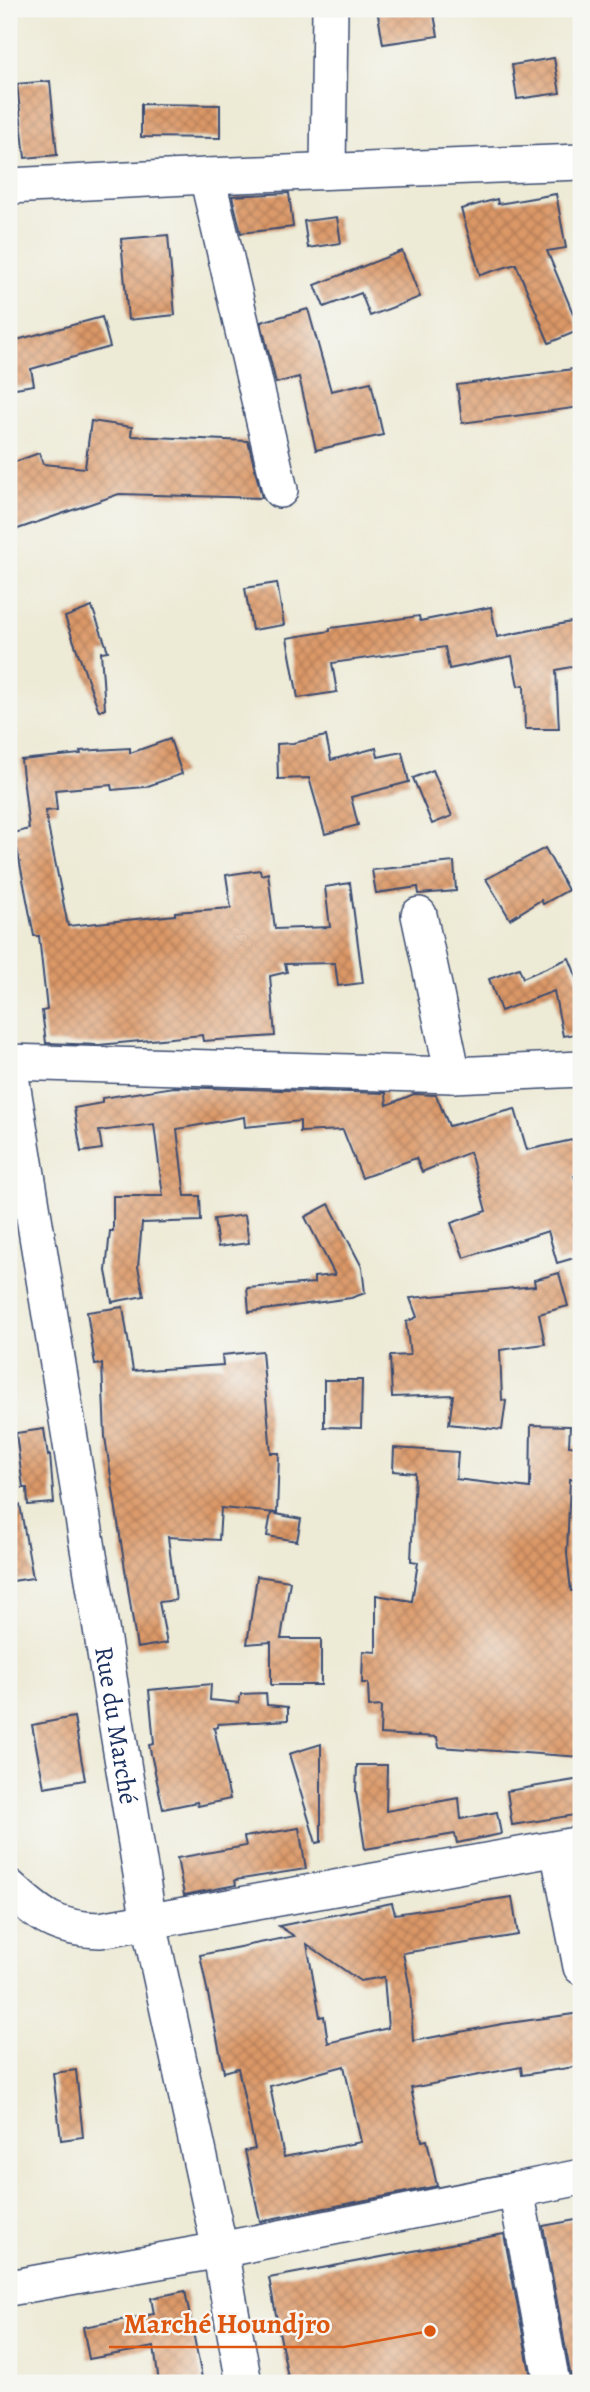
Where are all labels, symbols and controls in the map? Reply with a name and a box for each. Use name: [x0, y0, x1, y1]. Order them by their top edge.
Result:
street label: Rue du Marché: [87, 1644, 147, 1807]
callout: Marché Houndjro: [109, 2298, 344, 2347]
text: Marché Houndjro: [123, 2305, 331, 2343]

